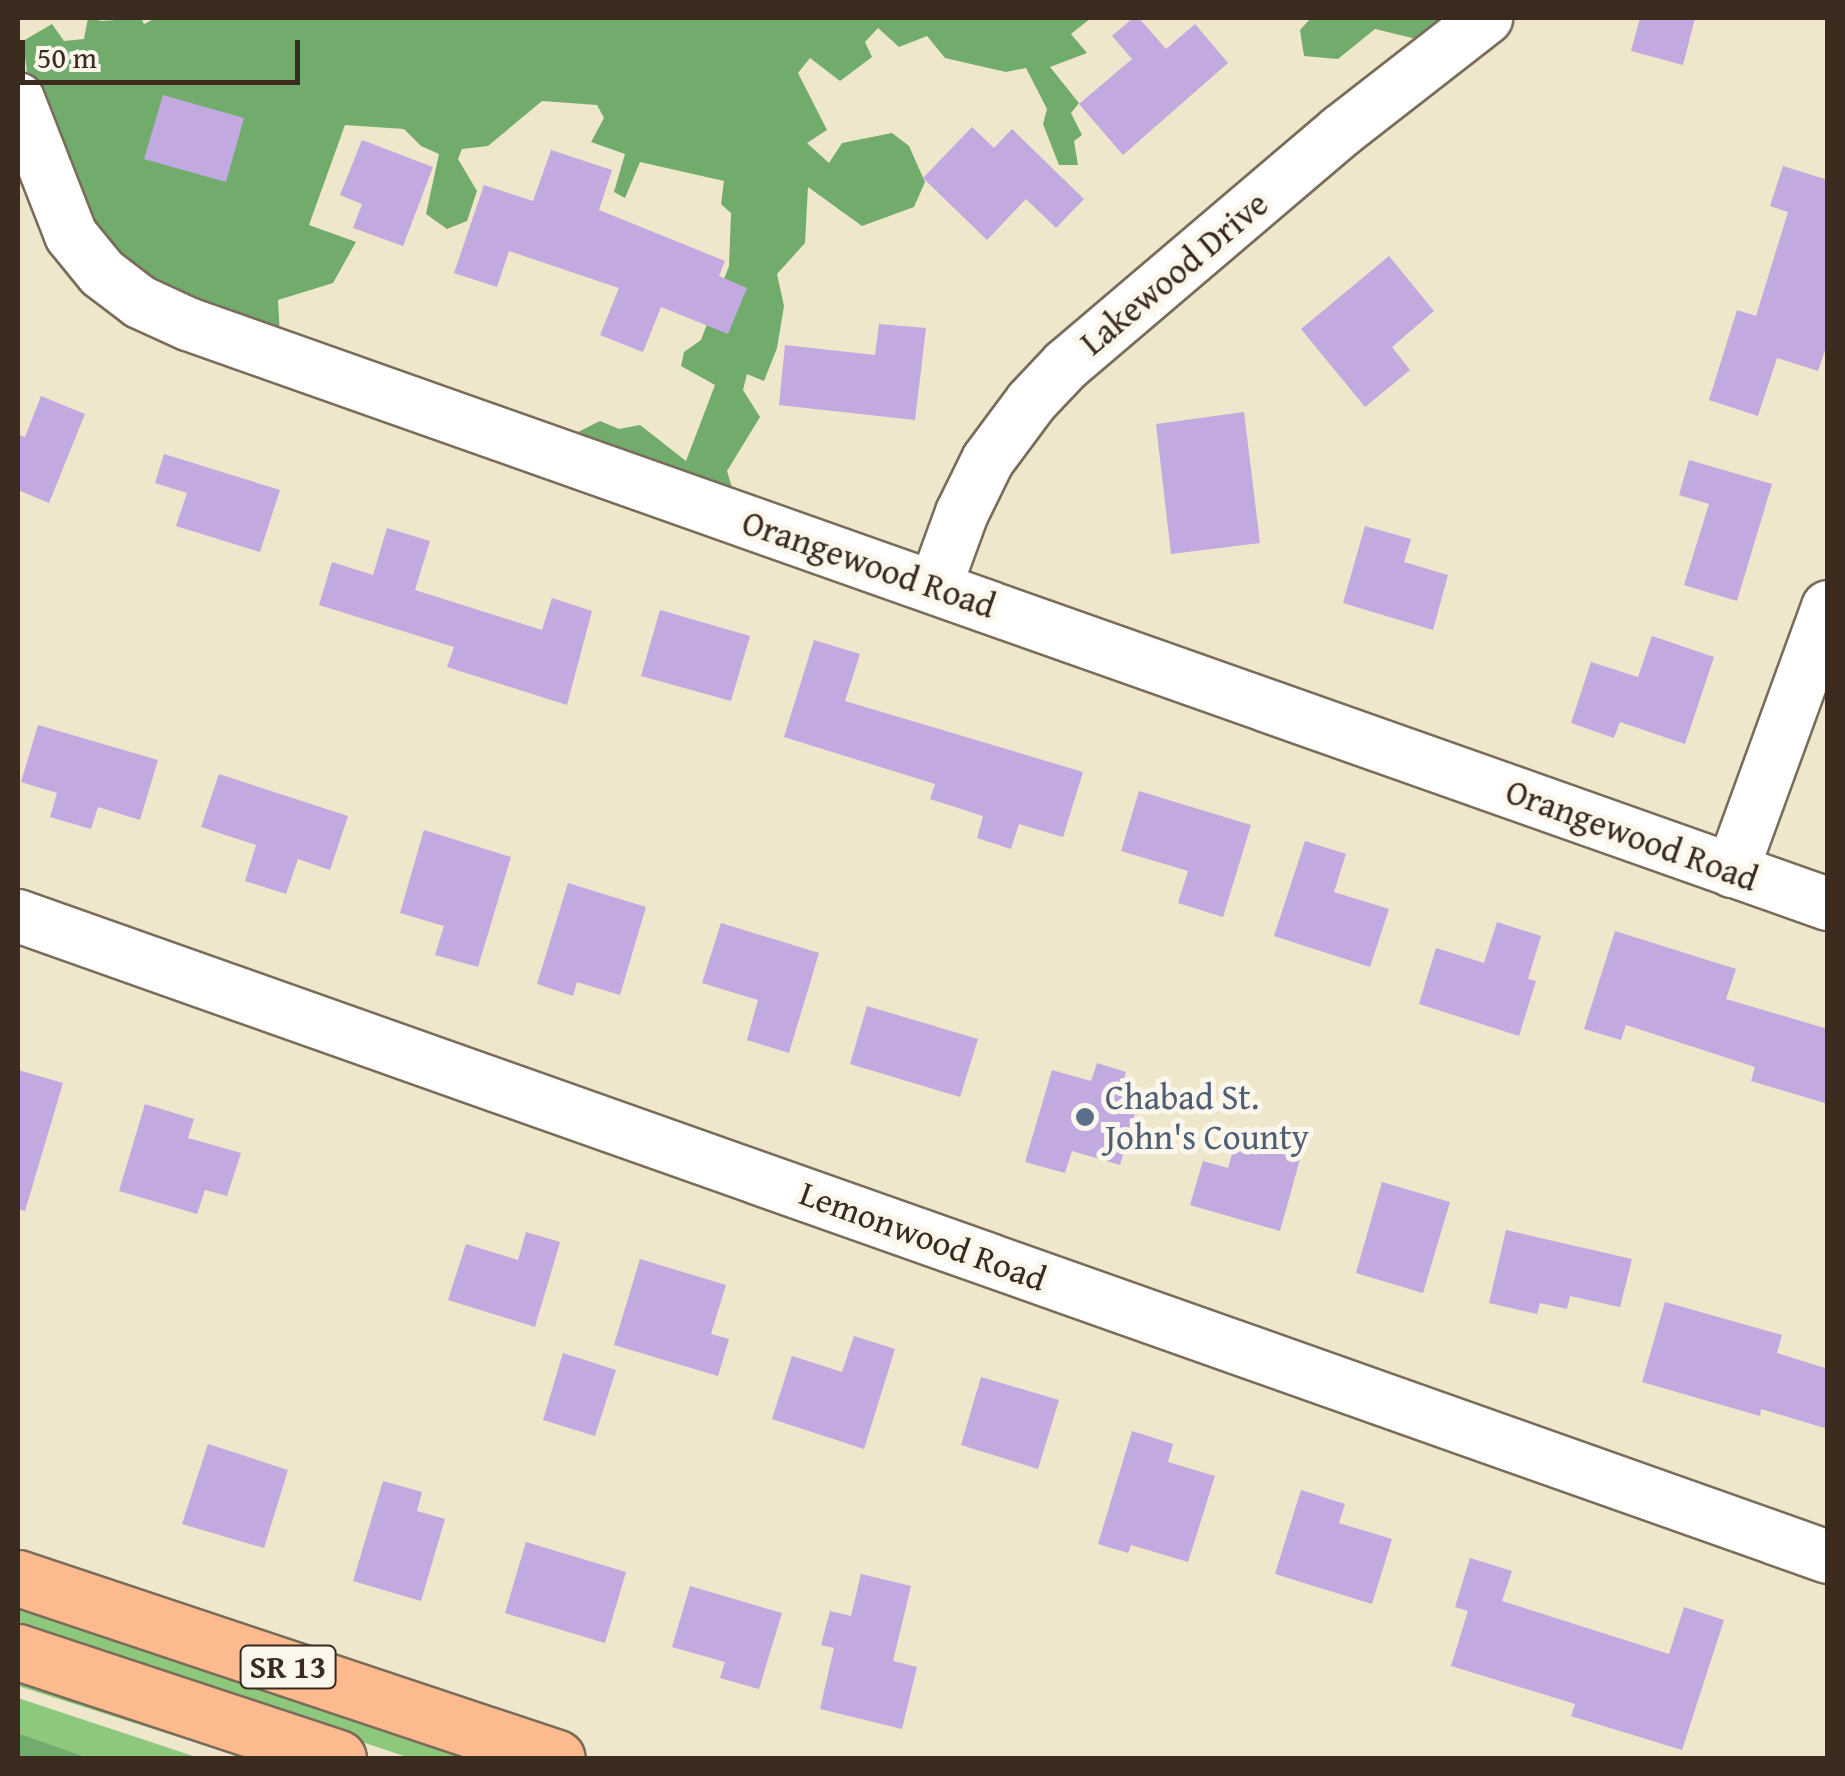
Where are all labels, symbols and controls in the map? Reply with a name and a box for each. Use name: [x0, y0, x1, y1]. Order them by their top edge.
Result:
scale bar: [25, 20, 305, 82]
text: 50 m: [37, 35, 97, 79]
street label: Lakewood Drive: [1072, 182, 1276, 364]
street label: Orangewood Road: [737, 501, 1001, 627]
street label: Orangewood Road: [1500, 770, 1764, 900]
place label: Chabad St. John's County: [1105, 1076, 1309, 1158]
marker: Chabad St. John's County: [1074, 1106, 1096, 1128]
street label: Lemonwood Road: [794, 1172, 1052, 1300]
road number: SR 13: [238, 1640, 338, 1694]

